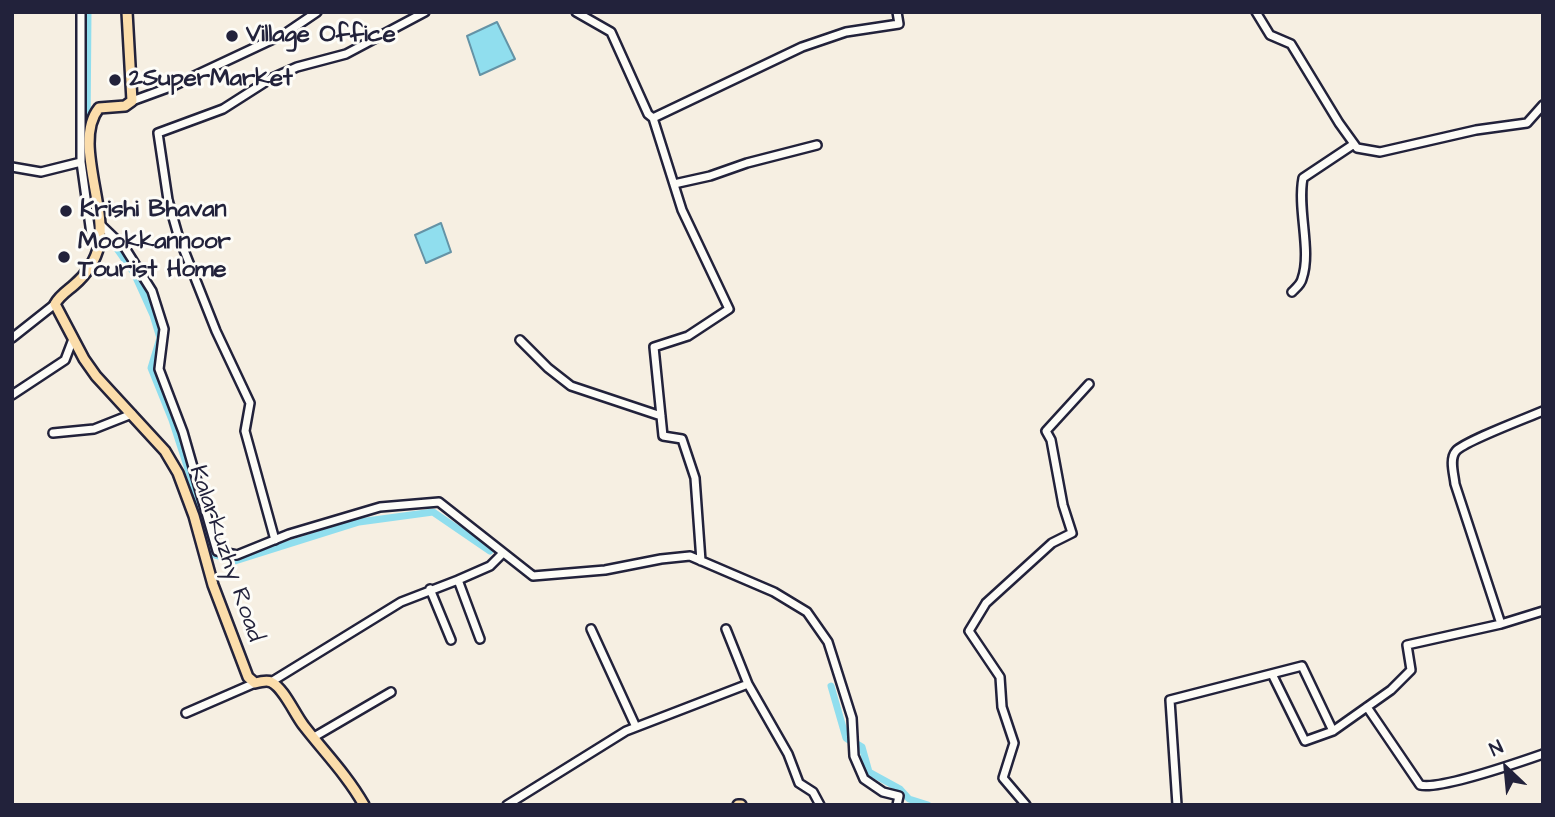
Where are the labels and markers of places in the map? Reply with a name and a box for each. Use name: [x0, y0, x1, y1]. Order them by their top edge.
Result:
place label: Village Office: [246, 22, 396, 50]
marker: Village Office: [224, 28, 240, 44]
place label: 2SuperMarket: [129, 66, 293, 94]
marker: 2SuperMarket: [107, 72, 123, 88]
place label: Krishi Bhavan: [80, 197, 226, 225]
marker: Krishi Bhavan: [58, 203, 74, 219]
place label: Mookkannoor Tourist Home: [78, 229, 231, 285]
marker: Mookkannoor Tourist Home: [56, 249, 72, 265]

